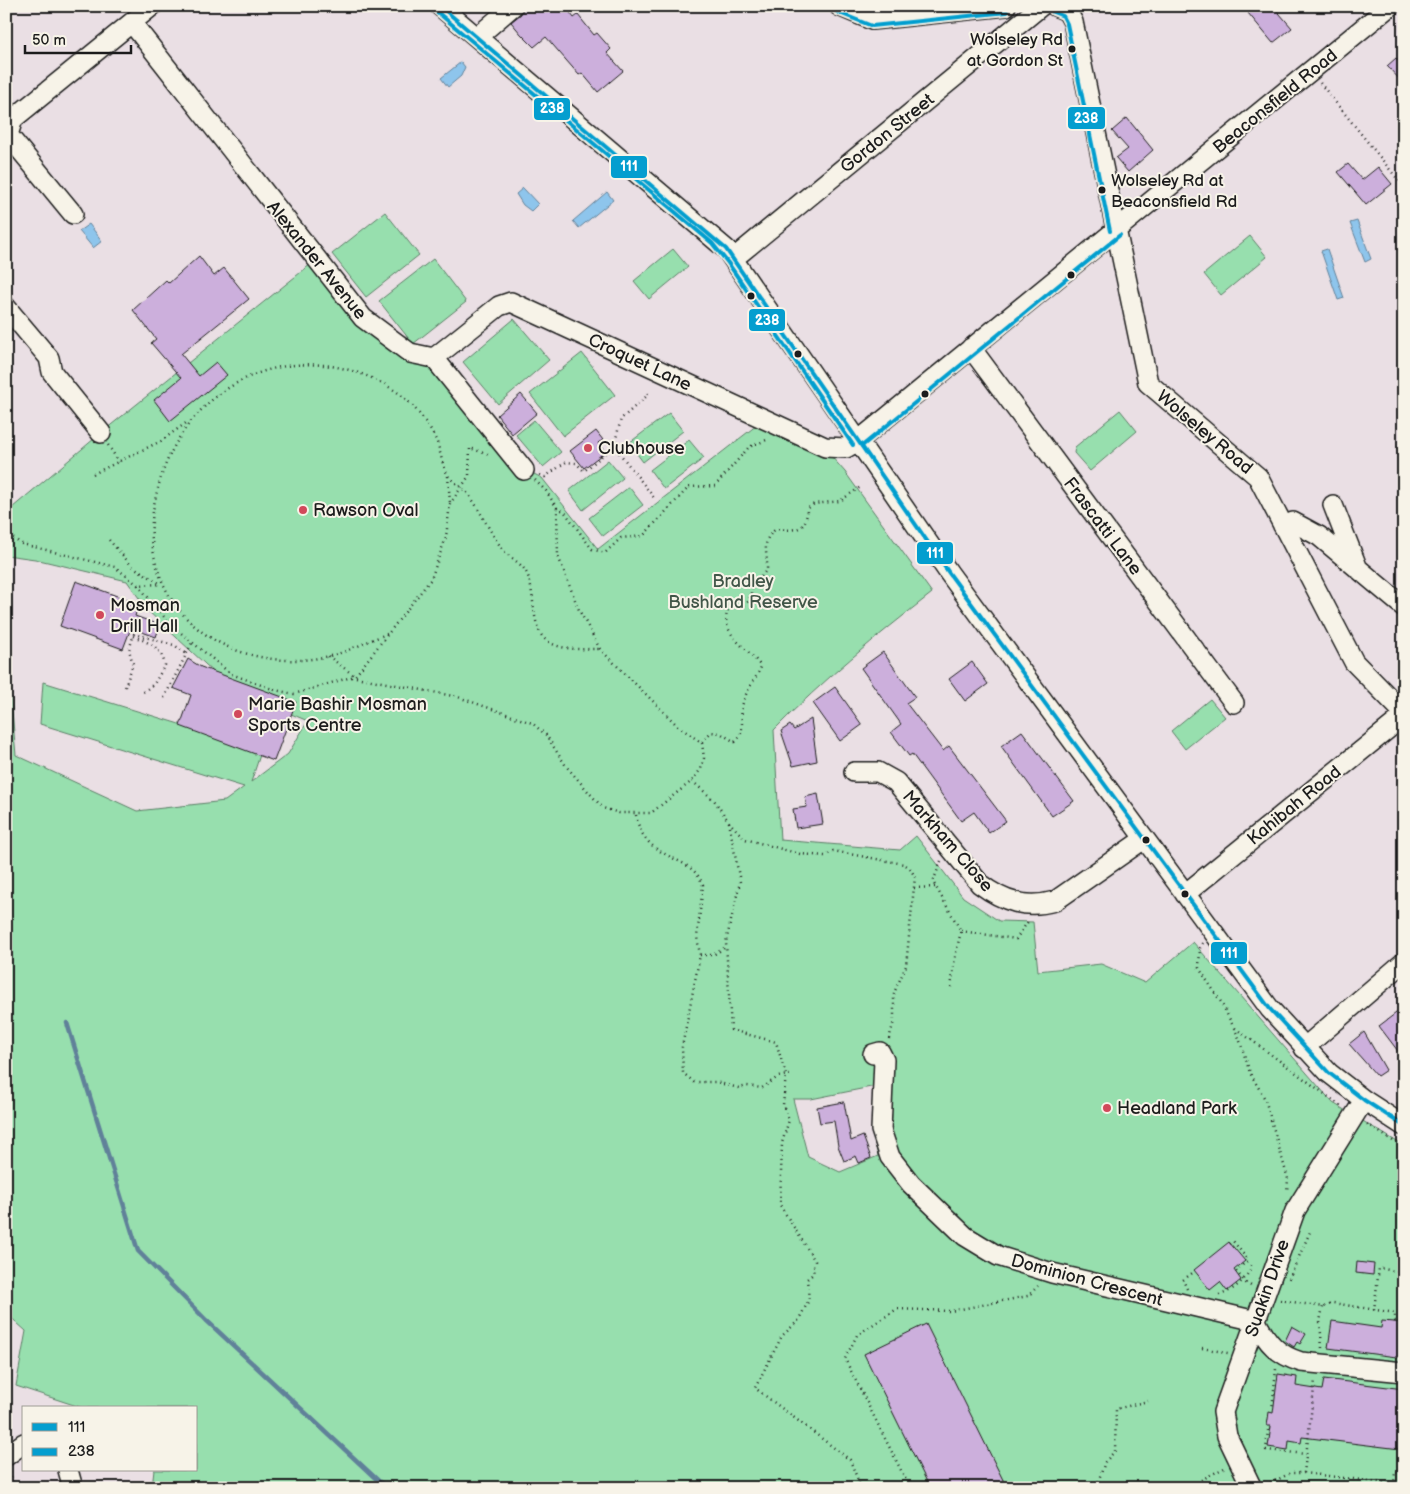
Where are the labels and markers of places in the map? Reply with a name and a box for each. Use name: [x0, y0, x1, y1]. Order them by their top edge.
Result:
place label: Wolseley Rd at Gordon St: [967, 30, 1064, 71]
marker: Wolseley Rd at Gordon St: [1067, 44, 1077, 54]
place label: Wolseley Rd at Beaconsfield Rd: [1111, 171, 1237, 212]
marker: Wolseley Rd at Beaconsfield Rd: [1097, 185, 1107, 195]
unlabelled marker: [1066, 270, 1076, 280]
unlabelled marker: [746, 291, 756, 301]
unlabelled marker: [793, 349, 803, 359]
unlabelled marker: [920, 389, 930, 399]
place label: Clubhouse: [598, 438, 685, 459]
marker: Clubhouse: [582, 442, 594, 454]
place label: Rawson Oval: [313, 500, 419, 521]
marker: Rawson Oval: [297, 504, 309, 516]
place label: Mosman Drill Hall: [110, 595, 180, 637]
marker: Mosman Drill Hall: [94, 609, 106, 621]
place label: Marie Bashir Mosman Sports Centre: [248, 694, 427, 736]
marker: Marie Bashir Mosman Sports Centre: [232, 708, 244, 720]
unlabelled marker: [1141, 835, 1151, 845]
unlabelled marker: [1180, 889, 1190, 899]
place label: Headland Park: [1117, 1098, 1237, 1119]
marker: Headland Park: [1101, 1102, 1113, 1114]

